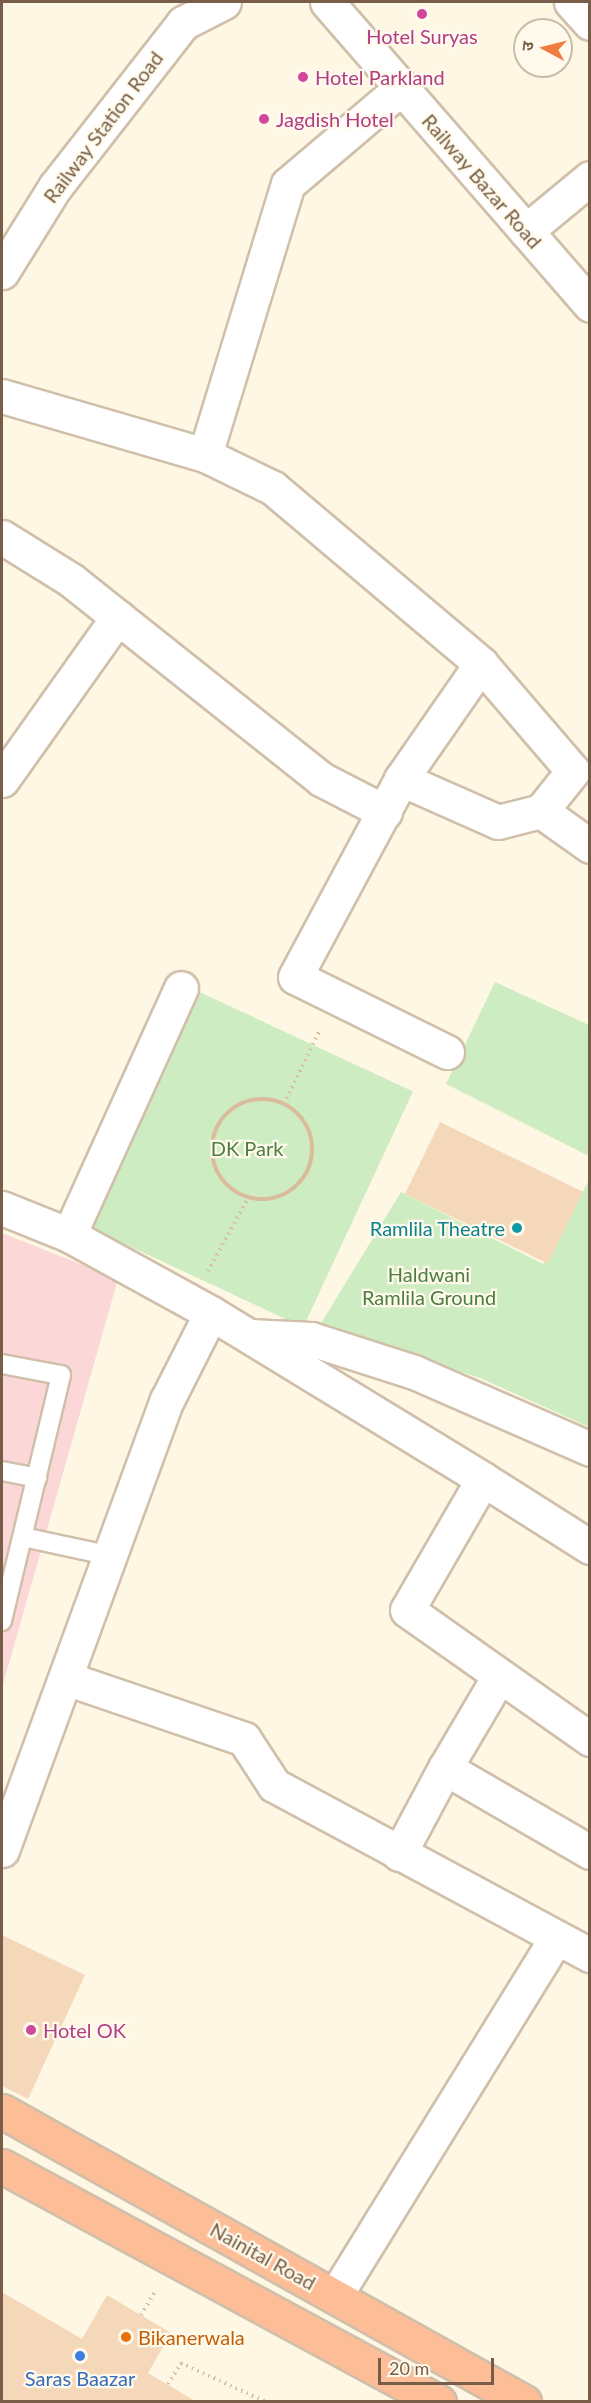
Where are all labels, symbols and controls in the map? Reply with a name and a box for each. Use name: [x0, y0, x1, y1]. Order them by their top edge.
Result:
marker: Hotel Suryas: [415, 7, 429, 21]
north arrow: [513, 18, 573, 78]
place label: Hotel Suryas: [366, 24, 478, 48]
text: उ: [517, 40, 537, 52]
street label: Railway Station Road: [38, 46, 168, 208]
place label: Hotel Parkland: [315, 65, 445, 89]
marker: Hotel Parkland: [296, 70, 310, 84]
place label: Jagdish Hotel: [276, 107, 394, 131]
street label: Railway Bazar Road: [417, 109, 547, 253]
marker: Jagdish Hotel: [257, 112, 271, 126]
park label: DK Park: [211, 1136, 283, 1160]
place label: Ramlila Theatre: [369, 1216, 505, 1240]
marker: Ramlila Theatre: [510, 1221, 524, 1235]
park label: Haldwani Ramlila Ground: [362, 1262, 496, 1309]
place label: Hotel OK: [43, 2018, 126, 2042]
marker: Hotel OK: [24, 2023, 38, 2037]
street label: Nainital Road: [206, 2217, 320, 2295]
place label: Bikanerwala: [138, 2325, 245, 2349]
marker: Bikanerwala: [119, 2330, 133, 2344]
scale bar: [381, 2346, 496, 2384]
marker: Saras Baazar: [73, 2349, 87, 2363]
text: 20 m: [389, 2357, 429, 2379]
place label: Saras Baazar: [25, 2366, 135, 2390]

